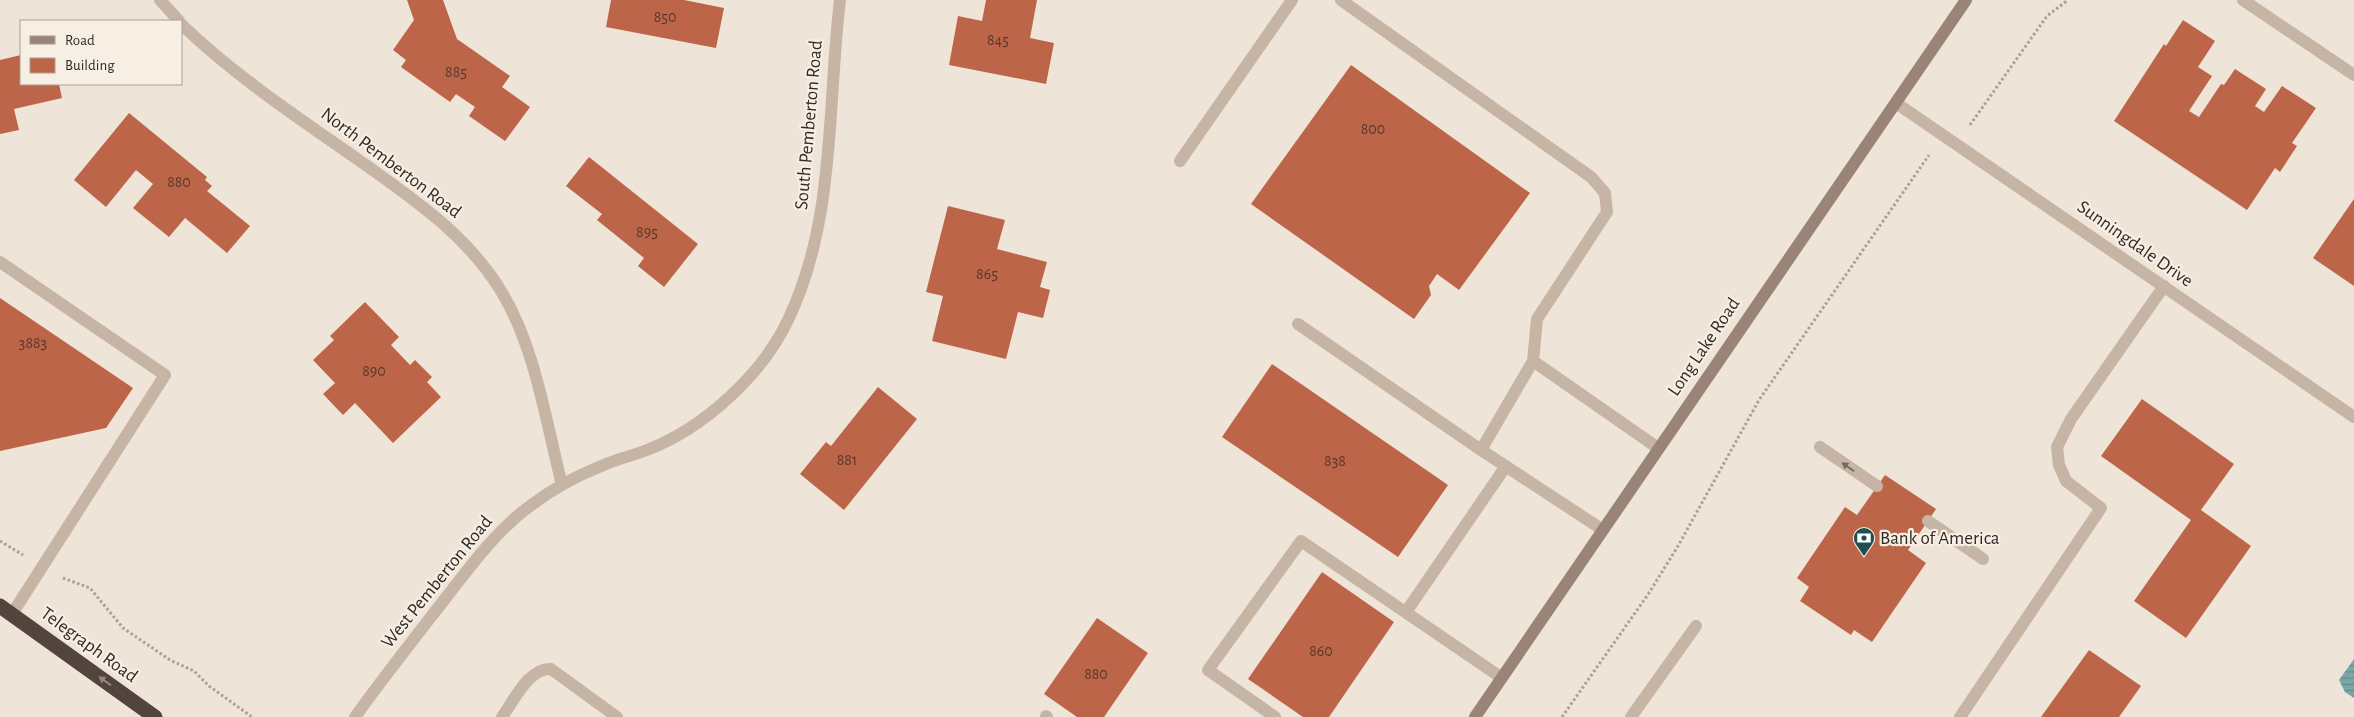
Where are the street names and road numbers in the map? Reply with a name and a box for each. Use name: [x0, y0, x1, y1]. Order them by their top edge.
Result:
street label: South Pemberton Road: [792, 39, 826, 211]
street label: North Pemberton Road: [317, 104, 465, 222]
street label: Sunningdale Drive: [2074, 197, 2196, 291]
street label: Long Lake Road: [1664, 294, 1744, 399]
street label: West Pemberton Road: [378, 512, 496, 652]
street label: Telegraph Road: [37, 604, 141, 686]

